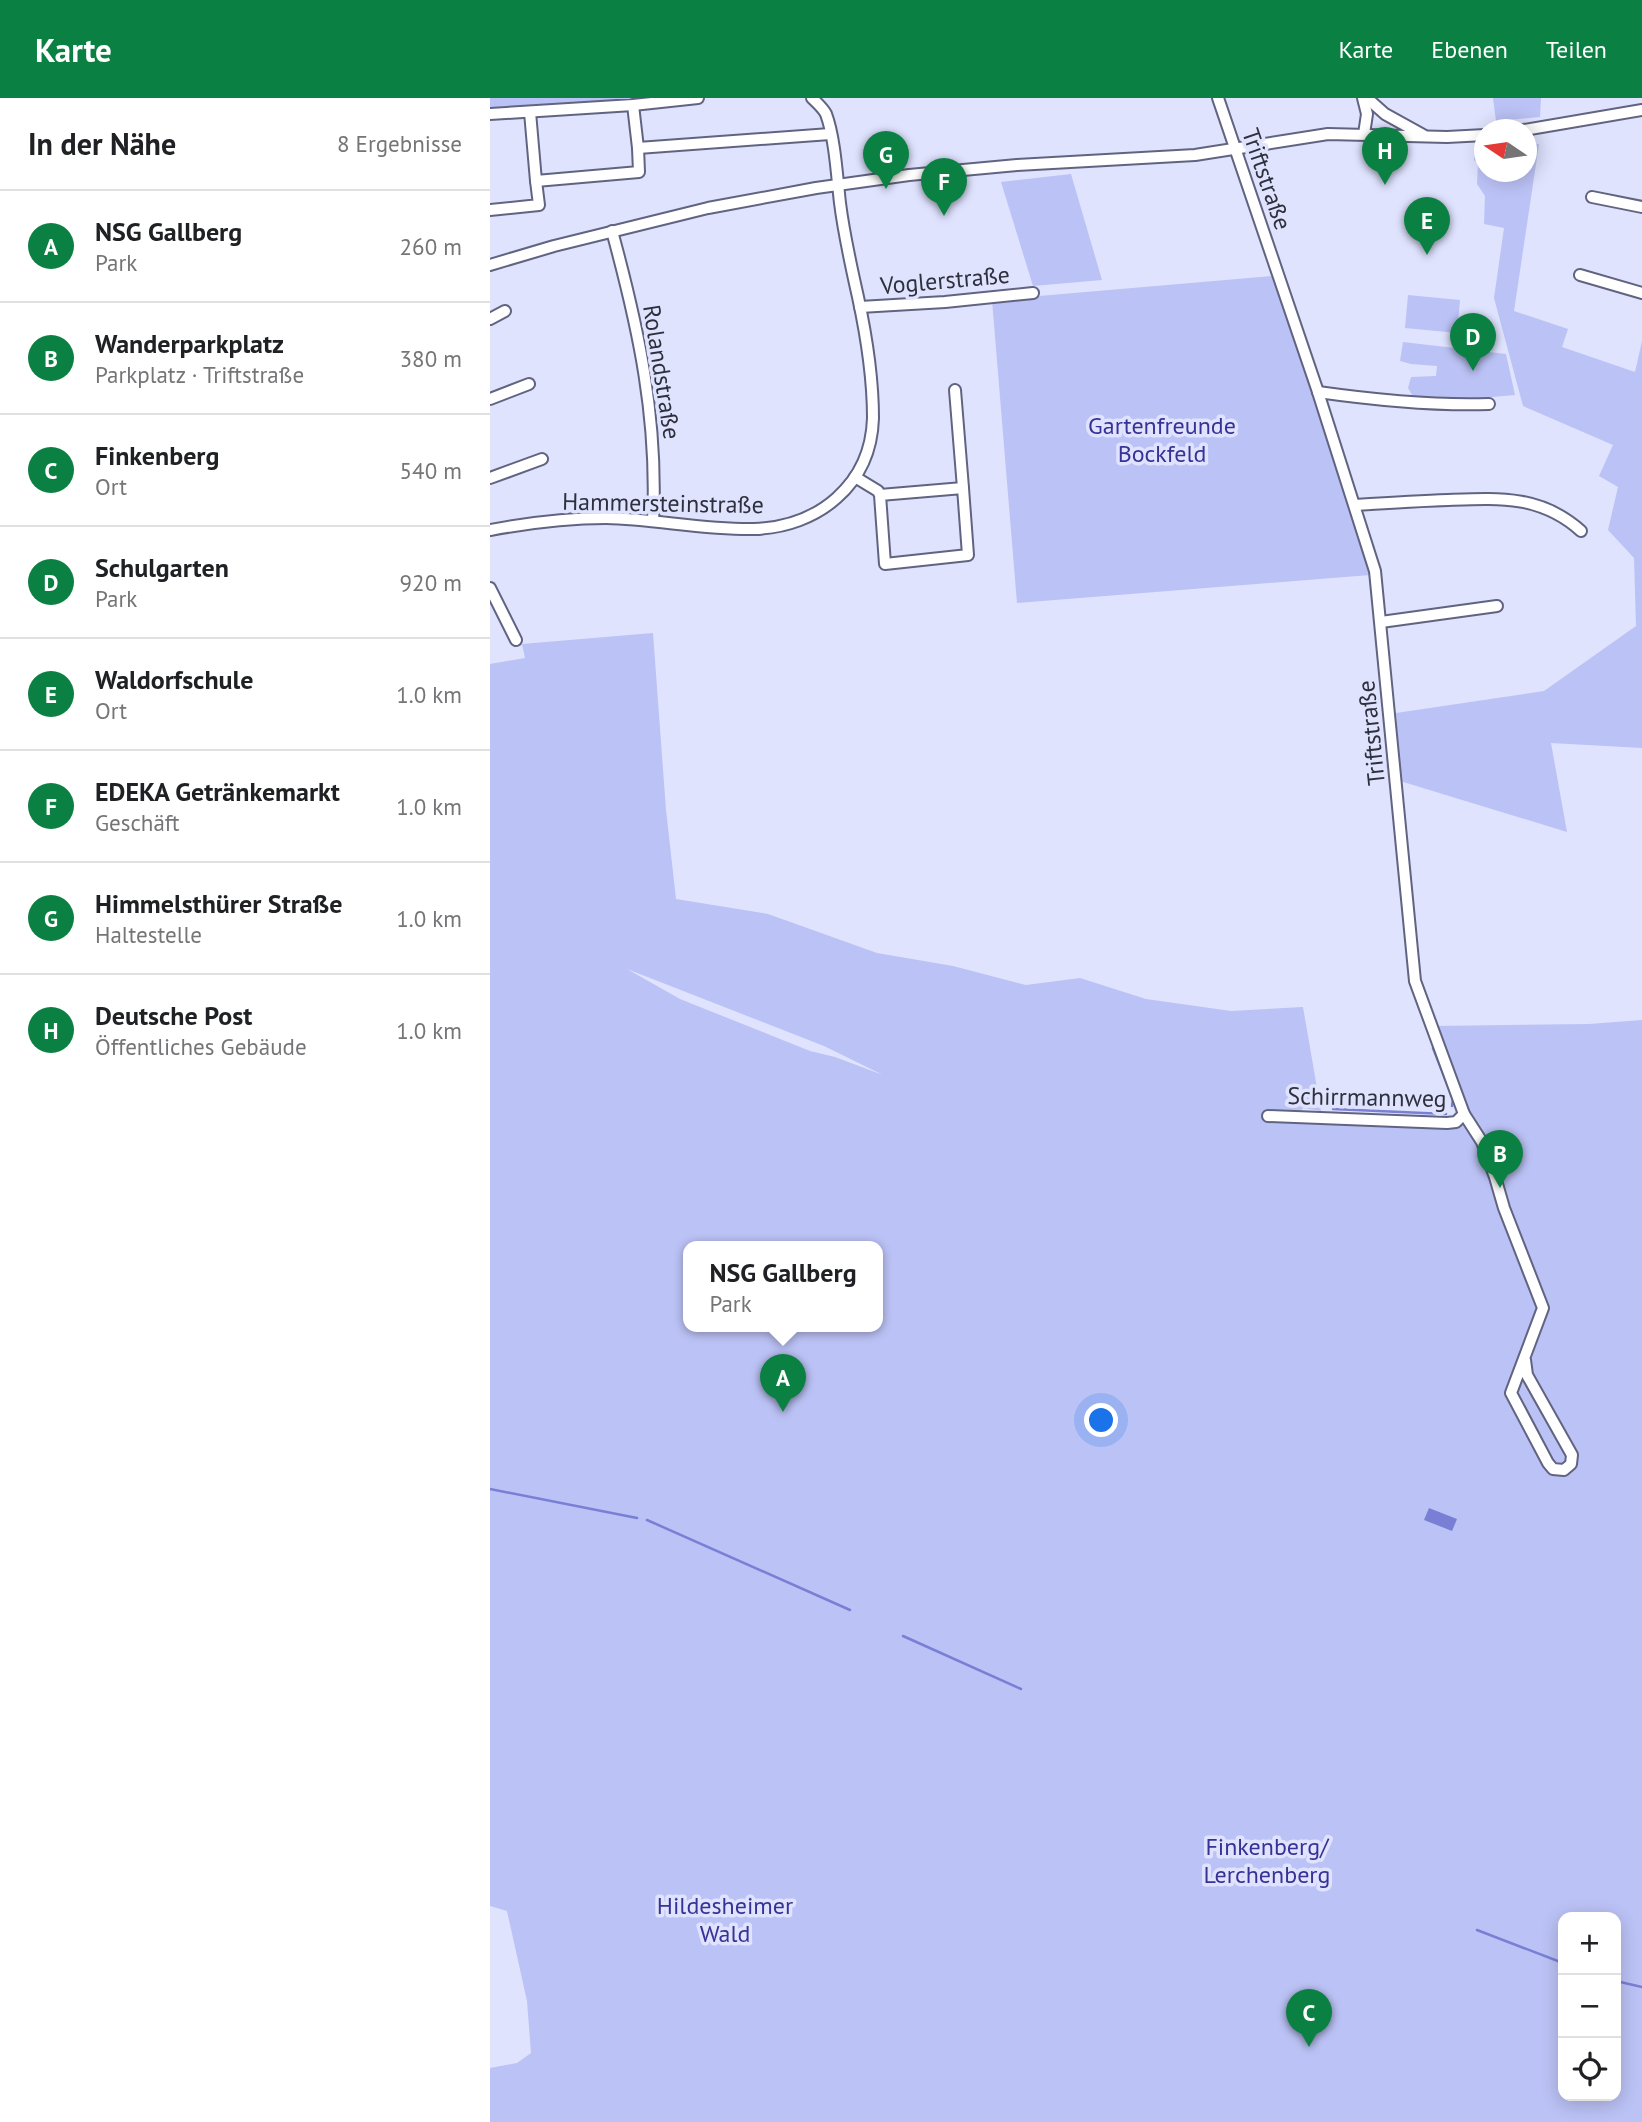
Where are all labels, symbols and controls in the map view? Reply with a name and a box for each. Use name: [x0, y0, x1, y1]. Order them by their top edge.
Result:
text: Karte: [35, 28, 112, 71]
text: Karte: [1339, 34, 1393, 65]
text: Ebenen: [1431, 34, 1508, 65]
text: Teilen: [1546, 34, 1607, 65]
north arrow: [1474, 119, 1537, 182]
text: In der Nähe: [28, 124, 176, 163]
street label: Triftstraße: [1235, 124, 1299, 234]
pin: H: [1362, 127, 1408, 185]
text: 8 Ergebnisse: [337, 129, 462, 158]
pin: G: [863, 131, 909, 189]
pin: F: [921, 158, 967, 216]
pin: E: [1404, 197, 1450, 255]
text: NSG Gallberg: [95, 215, 242, 248]
text: A: [44, 232, 58, 261]
text: 260 m: [400, 232, 462, 261]
text: Park: [95, 248, 137, 277]
street label: Voglerstraße: [878, 259, 1011, 301]
street label: Rolandstraße: [636, 303, 688, 441]
pin: D: [1450, 313, 1496, 371]
text: Wanderparkplatz: [95, 327, 284, 360]
text: B: [44, 344, 58, 373]
text: 380 m: [400, 344, 462, 373]
text: Parkplatz · Triftstraße: [95, 360, 304, 389]
park label: Gartenfreunde Bockfeld: [1088, 410, 1236, 469]
text: Finkenberg: [95, 439, 219, 472]
text: C: [45, 456, 57, 485]
text: 540 m: [400, 456, 462, 485]
text: Ort: [95, 472, 127, 501]
street label: Hammersteinstraße: [562, 486, 764, 520]
text: Schulgarten: [95, 551, 229, 584]
text: D: [44, 568, 58, 597]
text: 920 m: [400, 568, 462, 597]
text: Park: [95, 584, 137, 613]
text: Waldorfschule: [95, 663, 253, 696]
street label: Triftstraße: [1350, 679, 1392, 787]
text: E: [45, 680, 57, 709]
text: 1.0 km: [396, 680, 462, 709]
text: Ort: [95, 696, 127, 725]
text: EDEKA Getränkemarkt: [95, 775, 340, 808]
text: F: [45, 792, 57, 821]
text: 1.0 km: [396, 792, 462, 821]
text: Geschäft: [95, 808, 180, 837]
text: Himmelsthürer Straße: [95, 887, 342, 920]
text: G: [44, 904, 58, 933]
text: 1.0 km: [396, 904, 462, 933]
text: Haltestelle: [95, 920, 202, 949]
text: Deutsche Post: [95, 999, 252, 1032]
text: H: [44, 1016, 58, 1045]
text: 1.0 km: [396, 1016, 462, 1045]
text: Öffentliches Gebäude: [95, 1032, 307, 1061]
street label: Schirrmannweg: [1287, 1080, 1447, 1114]
pin: B: [1477, 1130, 1523, 1188]
popup: [683, 1241, 883, 1332]
text: NSG Gallberg: [709, 1256, 857, 1289]
text: Park: [709, 1289, 752, 1318]
pin: A: [760, 1354, 806, 1412]
your location: [1084, 1403, 1118, 1437]
park label: Finkenberg/ Lerchenberg: [1204, 1831, 1330, 1890]
park label: Hildesheimer Wald: [657, 1890, 793, 1949]
map controls: [1558, 1912, 1621, 2101]
button: +: [1558, 1912, 1621, 1975]
button: −: [1558, 1975, 1621, 2038]
pin: C: [1286, 1989, 1332, 2047]
button: locate: [1558, 2038, 1621, 2101]

